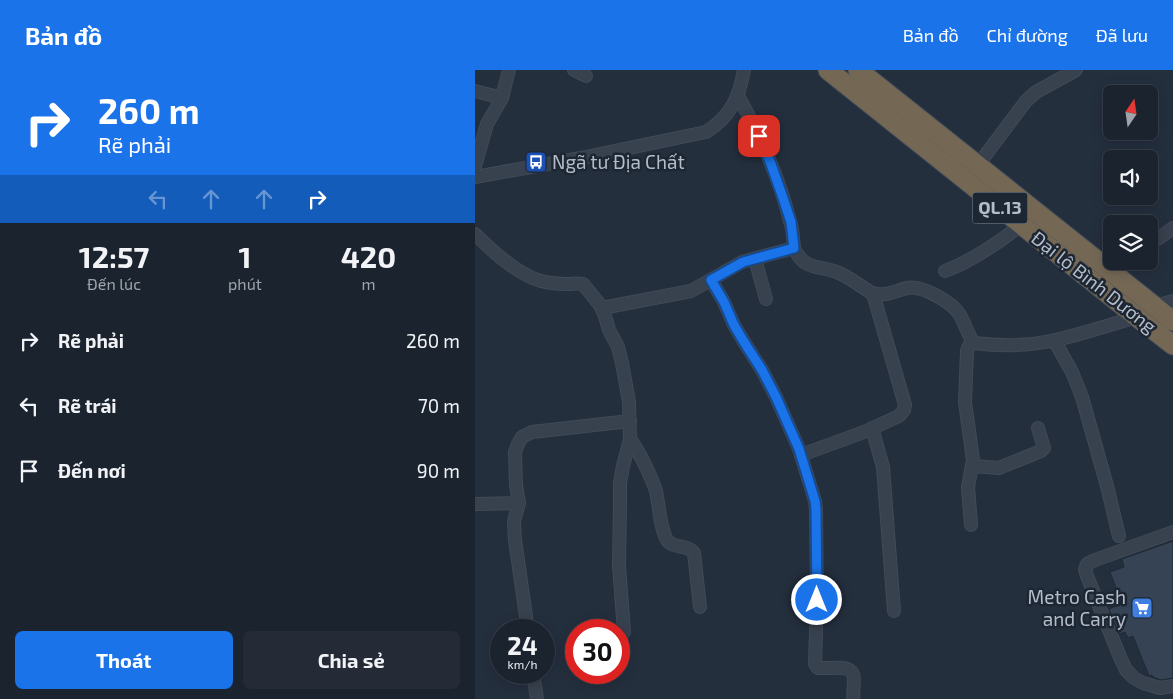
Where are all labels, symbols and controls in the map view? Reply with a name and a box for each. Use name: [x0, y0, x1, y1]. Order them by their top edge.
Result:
text: Bản đồ: [25, 21, 102, 50]
text: Bản đồ: [903, 24, 959, 46]
text: Chỉ đường: [987, 24, 1068, 46]
text: Đã lưu: [1096, 24, 1148, 46]
north arrow: [1103, 85, 1157, 140]
map controls: [1103, 85, 1158, 270]
text: 260 m: [98, 89, 199, 131]
icon: right: [15, 90, 80, 155]
pin: [738, 115, 780, 157]
icon: arrive: [745, 122, 773, 150]
text: Rẽ phải: [98, 131, 171, 157]
bus stop icon: Ngã tư Địa Chất: [524, 150, 548, 174]
place label: Ngã tư Địa Chất: [552, 150, 685, 173]
button: sound: [1103, 150, 1158, 205]
icon: left: [144, 185, 172, 213]
icon: ahead: [197, 185, 225, 213]
icon: ahead: [250, 185, 278, 213]
icon: right: [303, 185, 331, 213]
road number: QL.13: [973, 192, 1027, 224]
button: layers: [1103, 215, 1158, 270]
street label: Đại lộ Bình Dương: [1027, 226, 1162, 338]
text: 12:57: [79, 238, 149, 274]
text: 1: [239, 238, 251, 274]
text: 420: [341, 238, 396, 274]
text: Đến lúc: [87, 274, 141, 293]
text: phút: [228, 274, 262, 293]
text: m: [361, 274, 375, 293]
icon: right: [15, 327, 43, 355]
text: Rẽ phải: [58, 329, 124, 352]
text: 260 m: [406, 329, 460, 352]
icon: left: [15, 392, 43, 420]
text: Rẽ trái: [58, 394, 117, 417]
text: 70 m: [418, 394, 460, 417]
icon: arrive: [15, 457, 43, 485]
text: Đến nơi: [58, 459, 126, 482]
text: 90 m: [417, 459, 460, 482]
position arrow: [790, 573, 842, 625]
place label: Metro Cash and Carry: [1028, 585, 1126, 630]
supermarket icon: Metro Cash and Carry: [1130, 596, 1154, 620]
speed limit sign: 30: [565, 619, 630, 684]
text: 24: [507, 630, 538, 660]
button: Thoát: [15, 631, 233, 689]
button: Chia sẻ: [243, 631, 460, 689]
text: km/h: [508, 657, 537, 671]

